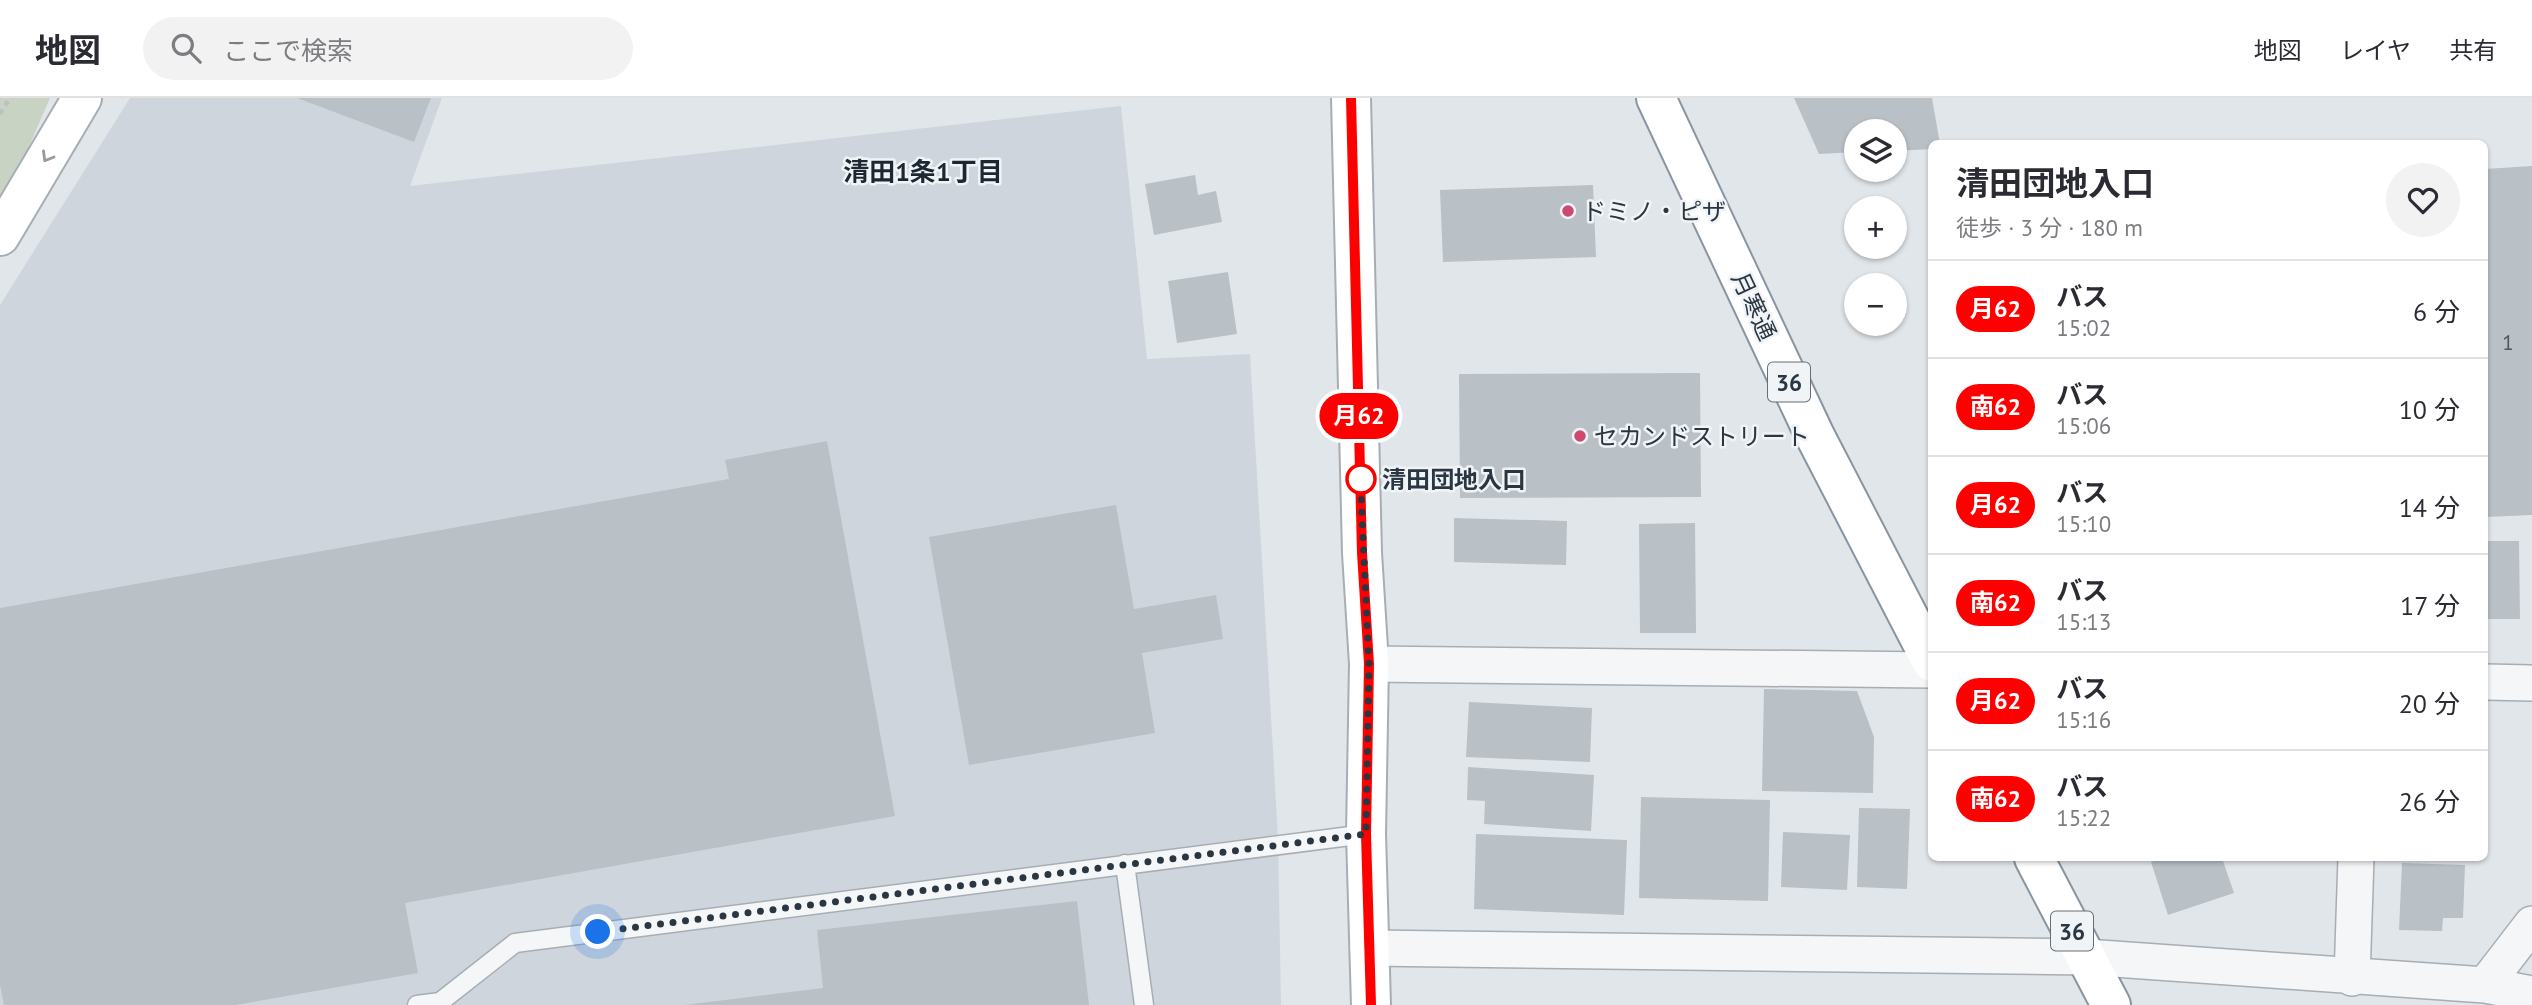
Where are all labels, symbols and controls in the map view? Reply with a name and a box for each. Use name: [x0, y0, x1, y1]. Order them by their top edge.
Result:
search box: [143, 17, 633, 80]
text: 地図: [35, 28, 101, 71]
icon: search: [167, 29, 205, 67]
text: ここで検索: [223, 34, 353, 67]
text: 地図: [2254, 35, 2302, 66]
text: レイヤ: [2340, 35, 2411, 66]
text: 共有: [2449, 35, 2497, 66]
map controls: [1844, 119, 1907, 336]
button: layers: [1844, 119, 1907, 182]
one-way arrow: [42, 149, 55, 162]
district label: 清田1条1丁目: [843, 155, 1003, 188]
text: 清田団地入口: [1956, 161, 2154, 204]
button: heart: [2386, 163, 2460, 237]
place label: ドミノ・ピザ: [1582, 196, 1726, 227]
button: +: [1844, 196, 1907, 259]
marker: ドミノ・ピザ: [1560, 203, 1576, 219]
text: 徒歩 · 3 分 · 180 m: [1956, 213, 2143, 242]
street label: 月寒通: [1725, 267, 1783, 345]
button: −: [1844, 273, 1907, 336]
text: バス: [2056, 280, 2108, 313]
text: 月62: [1970, 293, 2021, 324]
text: 6 分: [2413, 295, 2460, 328]
text: 15:02: [2056, 313, 2111, 342]
house number: 1: [2502, 329, 2514, 356]
road number: 36: [1768, 362, 1810, 402]
text: バス: [2056, 378, 2108, 411]
text: 南62: [1970, 391, 2021, 422]
line badge: 月62: [1319, 393, 1399, 439]
text: 10 分: [2399, 393, 2460, 426]
text: 月62: [1333, 400, 1385, 431]
text: 15:06: [2056, 411, 2111, 440]
place label: セカンドストリート: [1594, 421, 1810, 452]
marker: セカンドストリート: [1572, 428, 1588, 444]
marker: 清田団地入口: [1346, 464, 1376, 494]
place label: 清田団地入口: [1382, 464, 1526, 495]
text: バス: [2056, 476, 2108, 509]
text: 月62: [1970, 489, 2021, 520]
text: 14 分: [2399, 491, 2460, 524]
text: 15:10: [2056, 509, 2111, 538]
text: バス: [2056, 574, 2108, 607]
text: 南62: [1970, 587, 2021, 618]
text: 17 分: [2400, 589, 2460, 622]
text: 15:13: [2056, 607, 2111, 636]
text: バス: [2056, 672, 2108, 705]
text: 月62: [1970, 685, 2021, 716]
text: 20 分: [2399, 687, 2460, 720]
text: 15:16: [2056, 705, 2111, 734]
text: バス: [2056, 770, 2108, 803]
text: 南62: [1970, 783, 2021, 814]
text: 26 分: [2399, 785, 2460, 818]
text: 15:22: [2056, 803, 2111, 832]
road number: 36: [2051, 912, 2093, 950]
your location: [580, 914, 615, 949]

